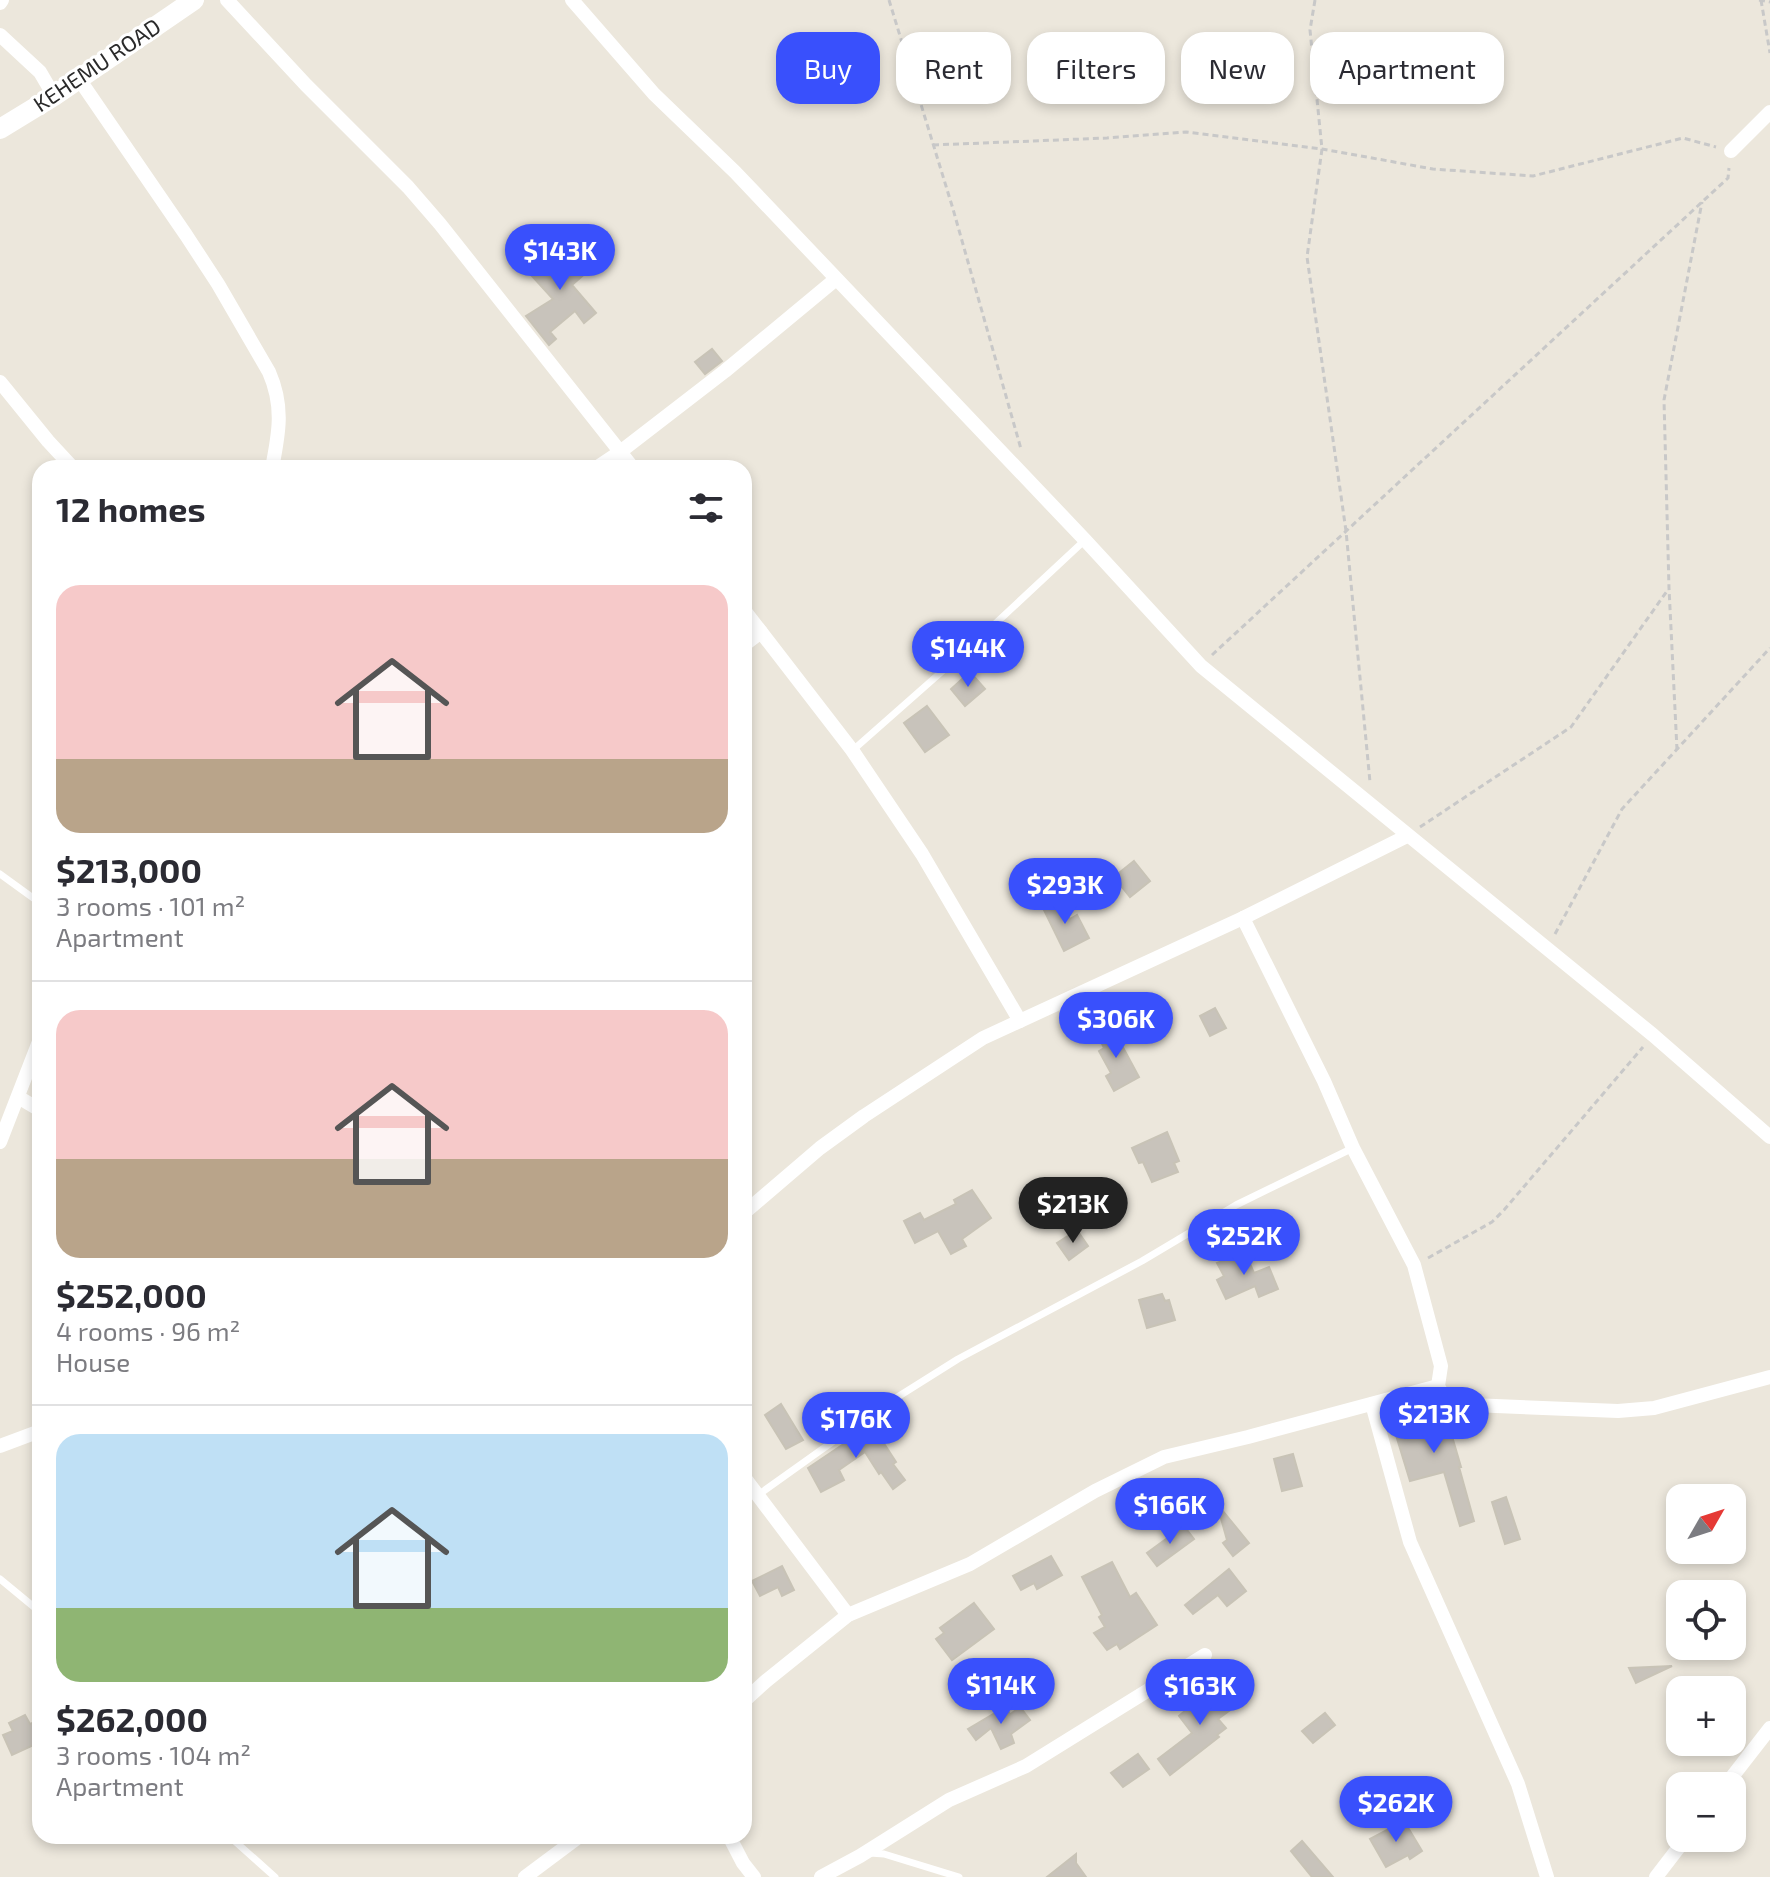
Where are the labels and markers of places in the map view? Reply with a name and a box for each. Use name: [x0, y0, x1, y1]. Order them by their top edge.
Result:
pin: $143K: [504, 224, 616, 292]
pin: $144K: [912, 621, 1024, 689]
pin: $293K: [1009, 858, 1121, 926]
pin: $306K: [1060, 992, 1172, 1060]
pin: $213K: [1017, 1177, 1129, 1245]
pin: $252K: [1188, 1209, 1300, 1277]
pin: $213K: [1378, 1387, 1490, 1455]
pin: $176K: [800, 1392, 912, 1460]
pin: $166K: [1114, 1478, 1226, 1546]
pin: $114K: [945, 1658, 1057, 1726]
pin: $163K: [1144, 1659, 1256, 1727]
pin: $262K: [1340, 1776, 1452, 1844]

